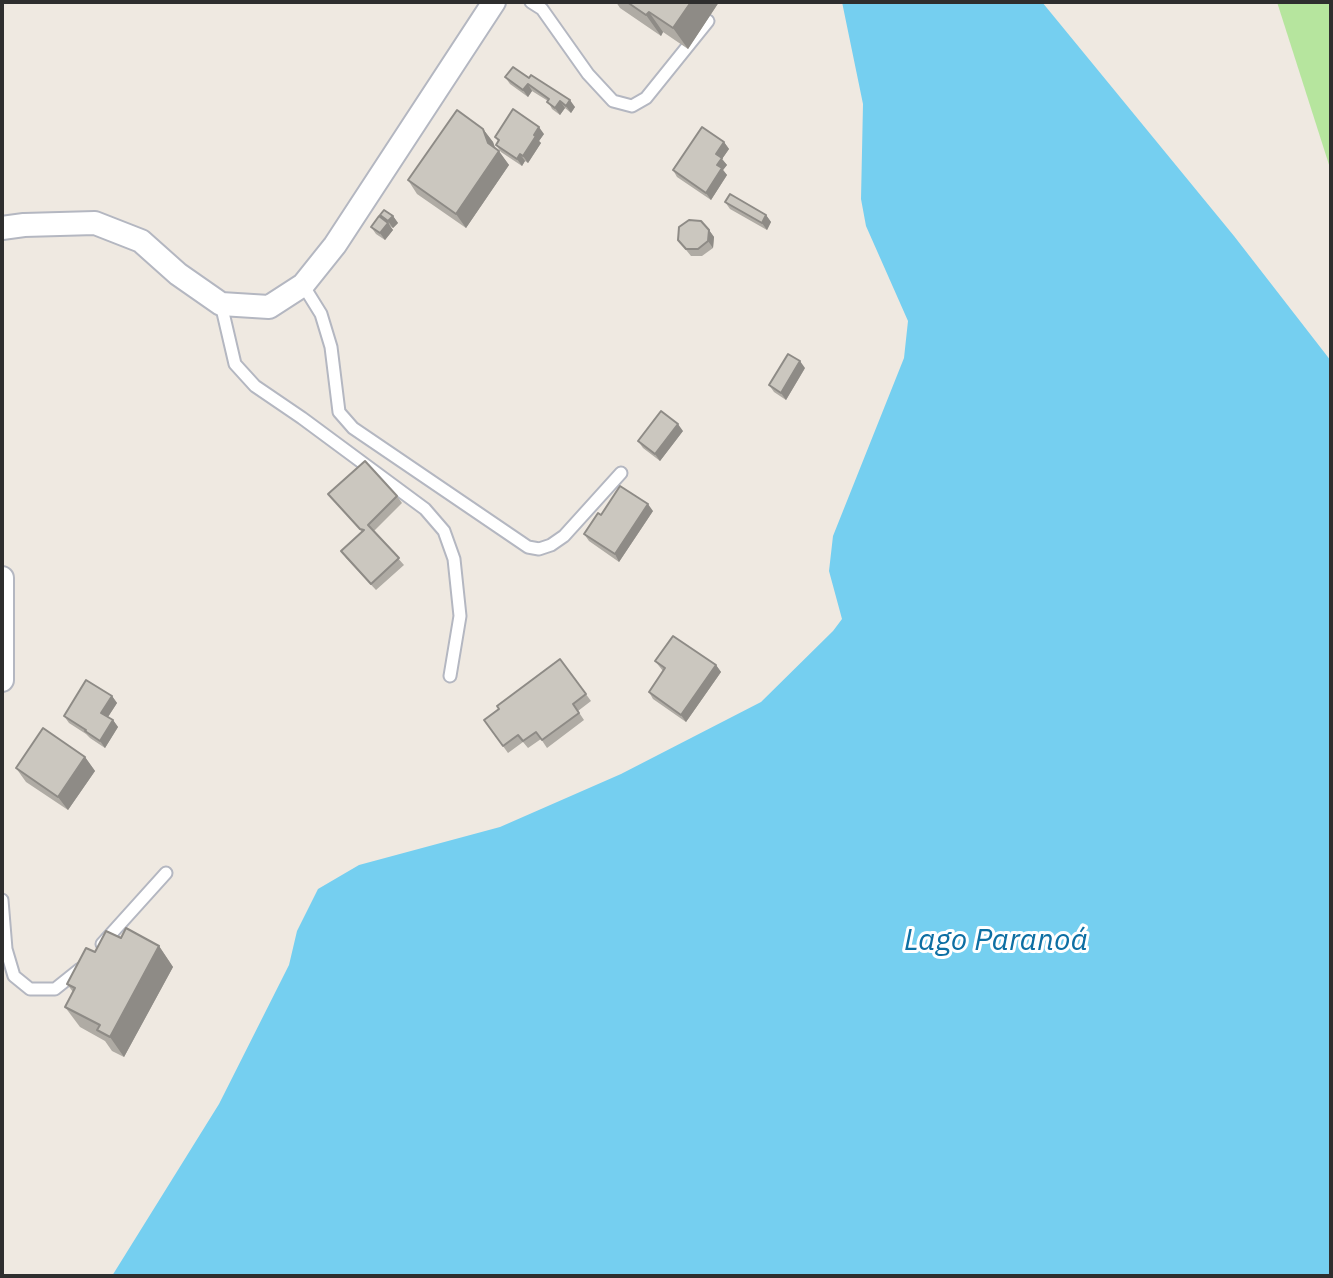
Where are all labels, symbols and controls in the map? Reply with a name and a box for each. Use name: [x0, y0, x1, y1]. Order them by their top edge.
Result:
water label: Lago Paranoá: [904, 923, 1088, 959]

